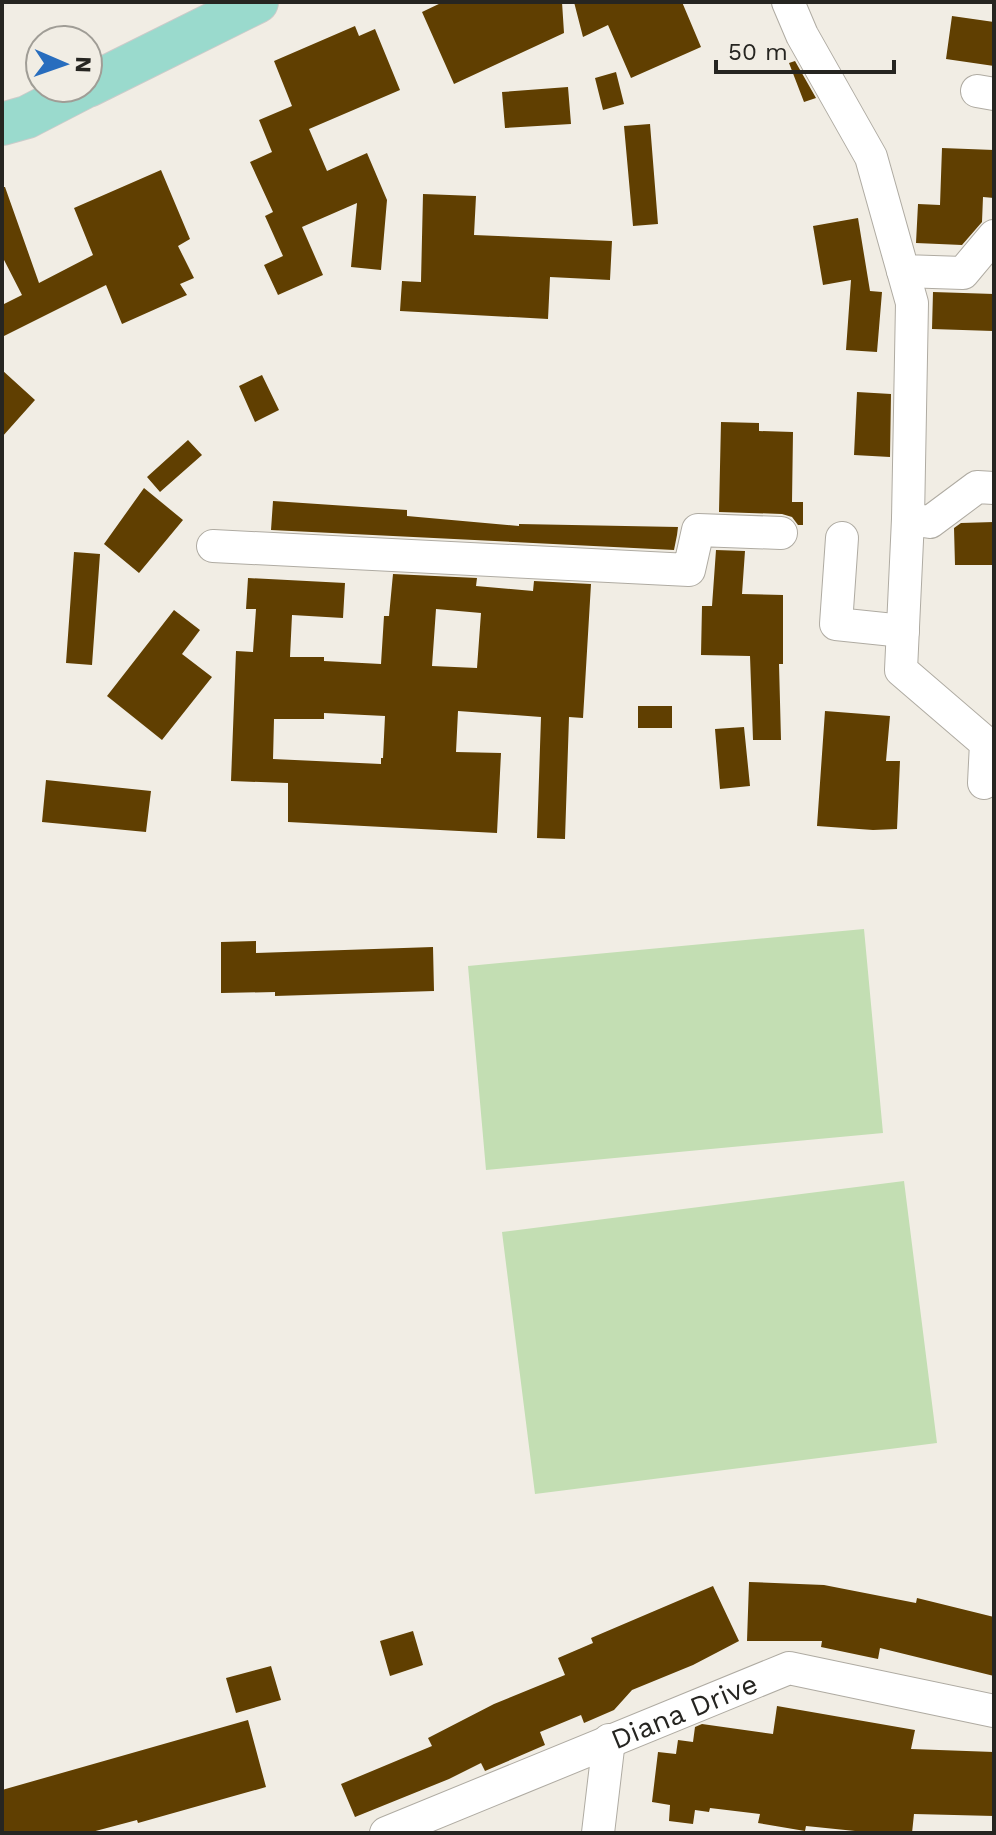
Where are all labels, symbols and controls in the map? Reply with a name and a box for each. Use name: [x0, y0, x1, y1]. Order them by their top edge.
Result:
north arrow: [24, 24, 104, 104]
scale bar: [716, 24, 894, 74]
text: 50 m: [728, 38, 788, 66]
text: N: [71, 56, 96, 73]
street label: Diana Drive: [606, 1667, 762, 1756]

